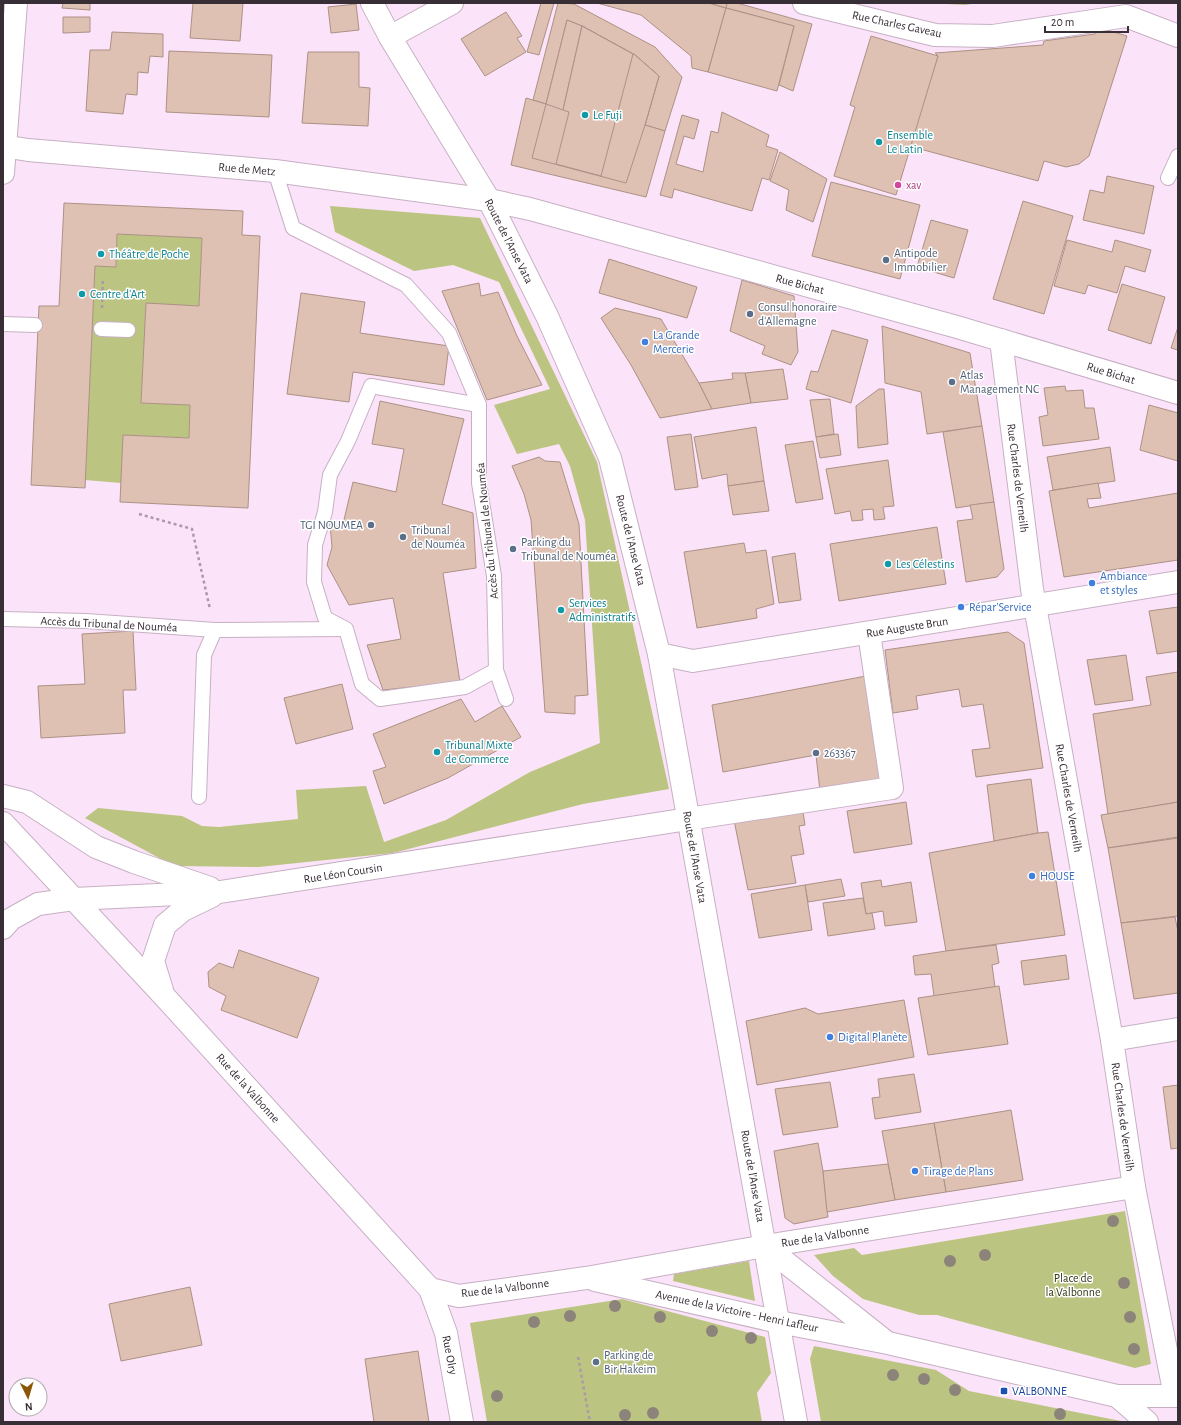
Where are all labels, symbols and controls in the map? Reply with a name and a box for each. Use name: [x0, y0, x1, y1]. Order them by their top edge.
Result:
scale bar: [1045, 8, 1128, 34]
street label: Rue Charles Gaveau: [851, 9, 943, 39]
text: 20 m: [1051, 16, 1074, 28]
place label: Le Fuji: [593, 109, 622, 122]
marker: Le Fuji: [580, 110, 590, 120]
place label: Ensemble Le Latin: [887, 129, 933, 155]
marker: Ensemble Le Latin: [874, 137, 884, 147]
street label: Rue de Metz: [218, 161, 276, 177]
place label: xav: [906, 179, 921, 191]
marker: xav: [893, 180, 903, 190]
street label: Route de l'Anse Vata: [482, 197, 536, 286]
place label: Antipode Immobilier: [894, 247, 947, 273]
place label: Théâtre de Poche: [109, 248, 189, 260]
marker: Théâtre de Poche: [96, 249, 106, 259]
marker: Antipode Immobilier: [881, 255, 891, 265]
street label: Rue Bichat: [774, 272, 826, 296]
place label: Centre d'Art: [90, 288, 145, 300]
marker: Centre d'Art: [77, 289, 87, 299]
place label: Consul honoraire d'Allemagne: [758, 301, 837, 327]
marker: Consul honoraire d'Allemagne: [745, 309, 755, 319]
place label: La Grande Mercerie: [653, 329, 700, 355]
marker: La Grande Mercerie: [640, 337, 650, 347]
street label: Rue Bichat: [1086, 360, 1137, 386]
place label: Atlas Management NC: [960, 369, 1039, 395]
marker: Atlas Management NC: [947, 377, 957, 387]
street label: Rue Charles de Verneilh: [1005, 423, 1031, 533]
street label: Accès du Tribunal de Nouméa: [474, 462, 500, 600]
street label: Route de l'Anse Vata: [614, 493, 648, 587]
place label: TGI NOUMEA: [300, 519, 363, 531]
marker: TGI NOUMEA: [366, 520, 376, 530]
place label: Tribunal de Nouméa: [411, 524, 466, 550]
marker: Tribunal de Nouméa: [398, 532, 408, 542]
place label: Parking du Tribunal de Nouméa: [521, 536, 616, 562]
marker: Parking du Tribunal de Nouméa: [508, 544, 518, 554]
place label: Les Célestins: [896, 558, 955, 570]
marker: Les Célestins: [883, 559, 893, 569]
place label: Ambiance et styles: [1100, 570, 1147, 597]
marker: Ambiance et styles: [1087, 578, 1097, 588]
place label: Services Administratifs: [569, 597, 636, 623]
place label: Répar'Service: [969, 601, 1032, 613]
marker: Répar'Service: [956, 602, 966, 612]
marker: Services Administratifs: [556, 605, 566, 615]
street label: Accès du Tribunal de Nouméa: [40, 614, 178, 634]
street label: Rue Auguste Brun: [865, 615, 949, 639]
place label: Tribunal Mixte de Commerce: [445, 739, 513, 765]
street label: Rue Charles de Verneilh: [1054, 743, 1084, 853]
marker: Tribunal Mixte de Commerce: [432, 747, 442, 757]
place label: 263367: [824, 747, 856, 759]
marker: 263367: [811, 748, 821, 758]
street label: Route de l'Anse Vata: [681, 810, 709, 904]
street label: Rue Léon Coursin: [303, 861, 383, 885]
place label: HOUSE: [1040, 870, 1075, 882]
marker: HOUSE: [1027, 871, 1037, 881]
place label: Digital Planète: [838, 1031, 907, 1043]
marker: Digital Planète: [825, 1032, 835, 1042]
street label: Rue de la Valbonne: [214, 1051, 282, 1125]
street label: Rue Charles de Verneilh: [1109, 1062, 1137, 1172]
street label: Route de l'Anse Vata: [739, 1129, 767, 1223]
place label: Tirage de Plans: [923, 1165, 993, 1177]
marker: Tirage de Plans: [910, 1166, 920, 1176]
street label: Rue de la Valbonne: [780, 1223, 870, 1249]
park label: Place de la Valbonne: [1046, 1272, 1100, 1298]
street label: Rue de la Valbonne: [460, 1277, 550, 1299]
street label: Avenue de la Victoire - Henri Lafleur: [655, 1288, 820, 1334]
street label: Rue Olry: [439, 1334, 460, 1376]
place label: Parking de Bir Hakeim: [604, 1349, 656, 1375]
marker: Parking de Bir Hakeim: [591, 1357, 601, 1367]
north arrow: [8, 1377, 48, 1417]
place label: VALBONNE: [1012, 1385, 1067, 1397]
marker: VALBONNE: [999, 1386, 1009, 1396]
text: N: [25, 1401, 33, 1412]

